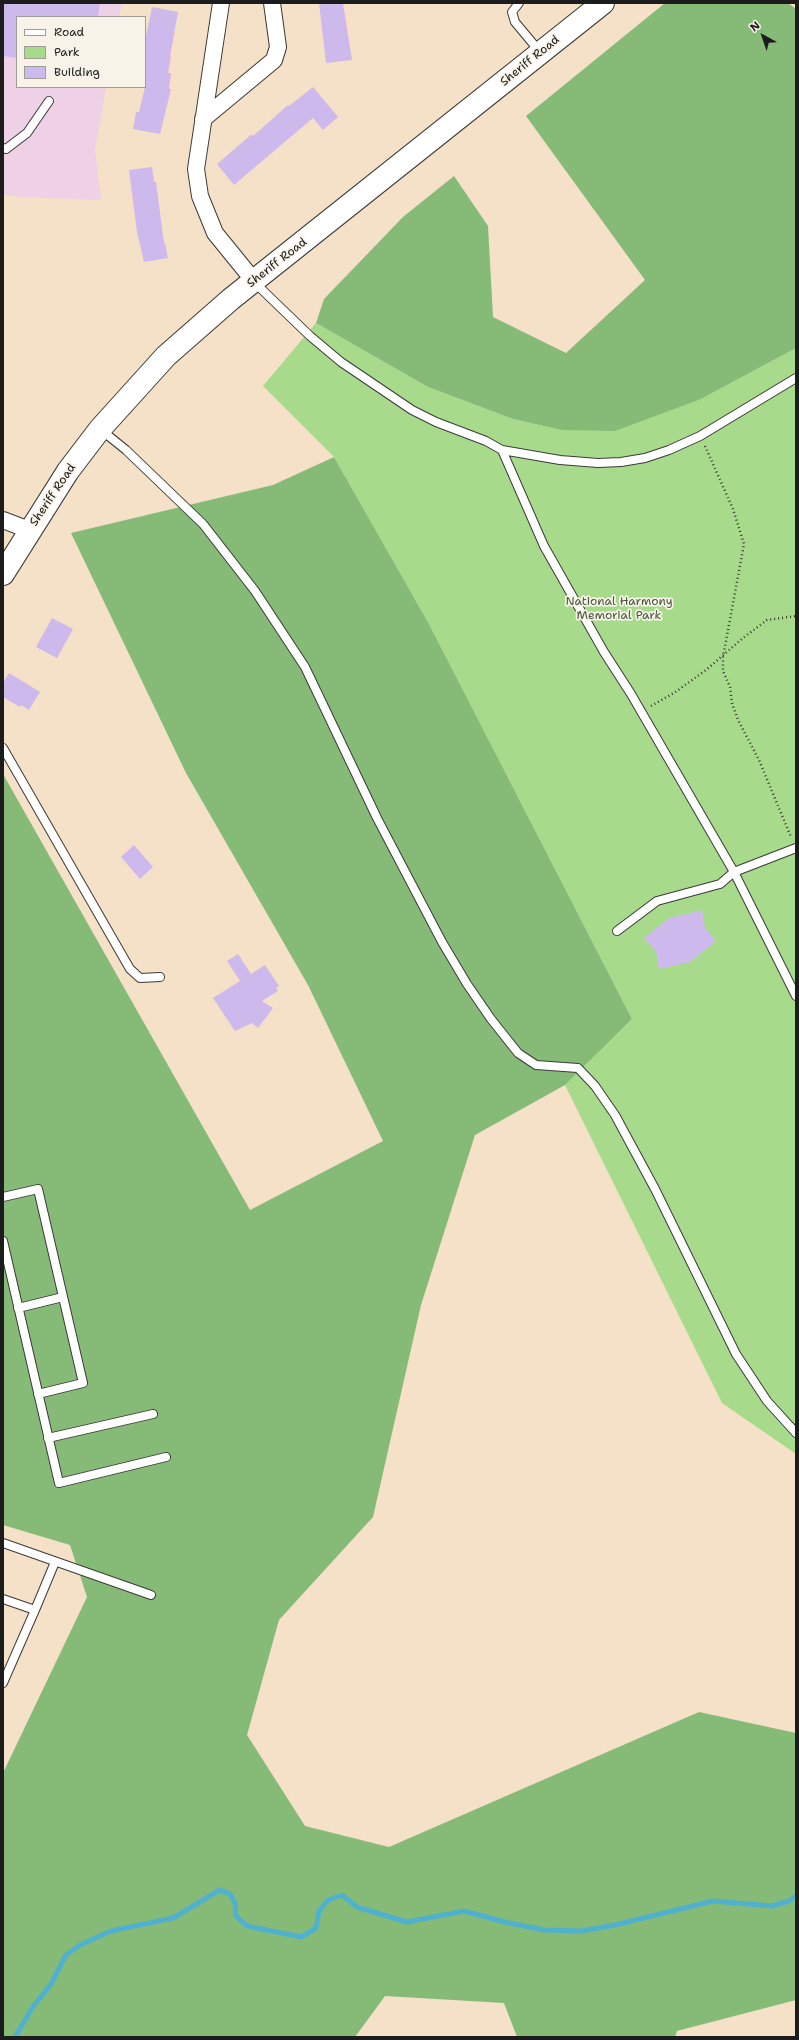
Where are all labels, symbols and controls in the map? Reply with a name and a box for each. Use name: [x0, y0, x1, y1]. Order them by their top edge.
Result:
legend: [16, 16, 146, 88]
north arrow: [743, 16, 783, 56]
text: N: [747, 18, 763, 35]
text: Road: [54, 24, 84, 40]
street label: Sheriff Road: [497, 33, 563, 89]
text: Park: [54, 44, 80, 60]
text: Building: [54, 64, 100, 80]
street label: Sheriff Road: [244, 235, 310, 291]
street label: Sheriff Road: [27, 461, 79, 529]
park label: National Harmony Memorial Park: [565, 595, 673, 623]

